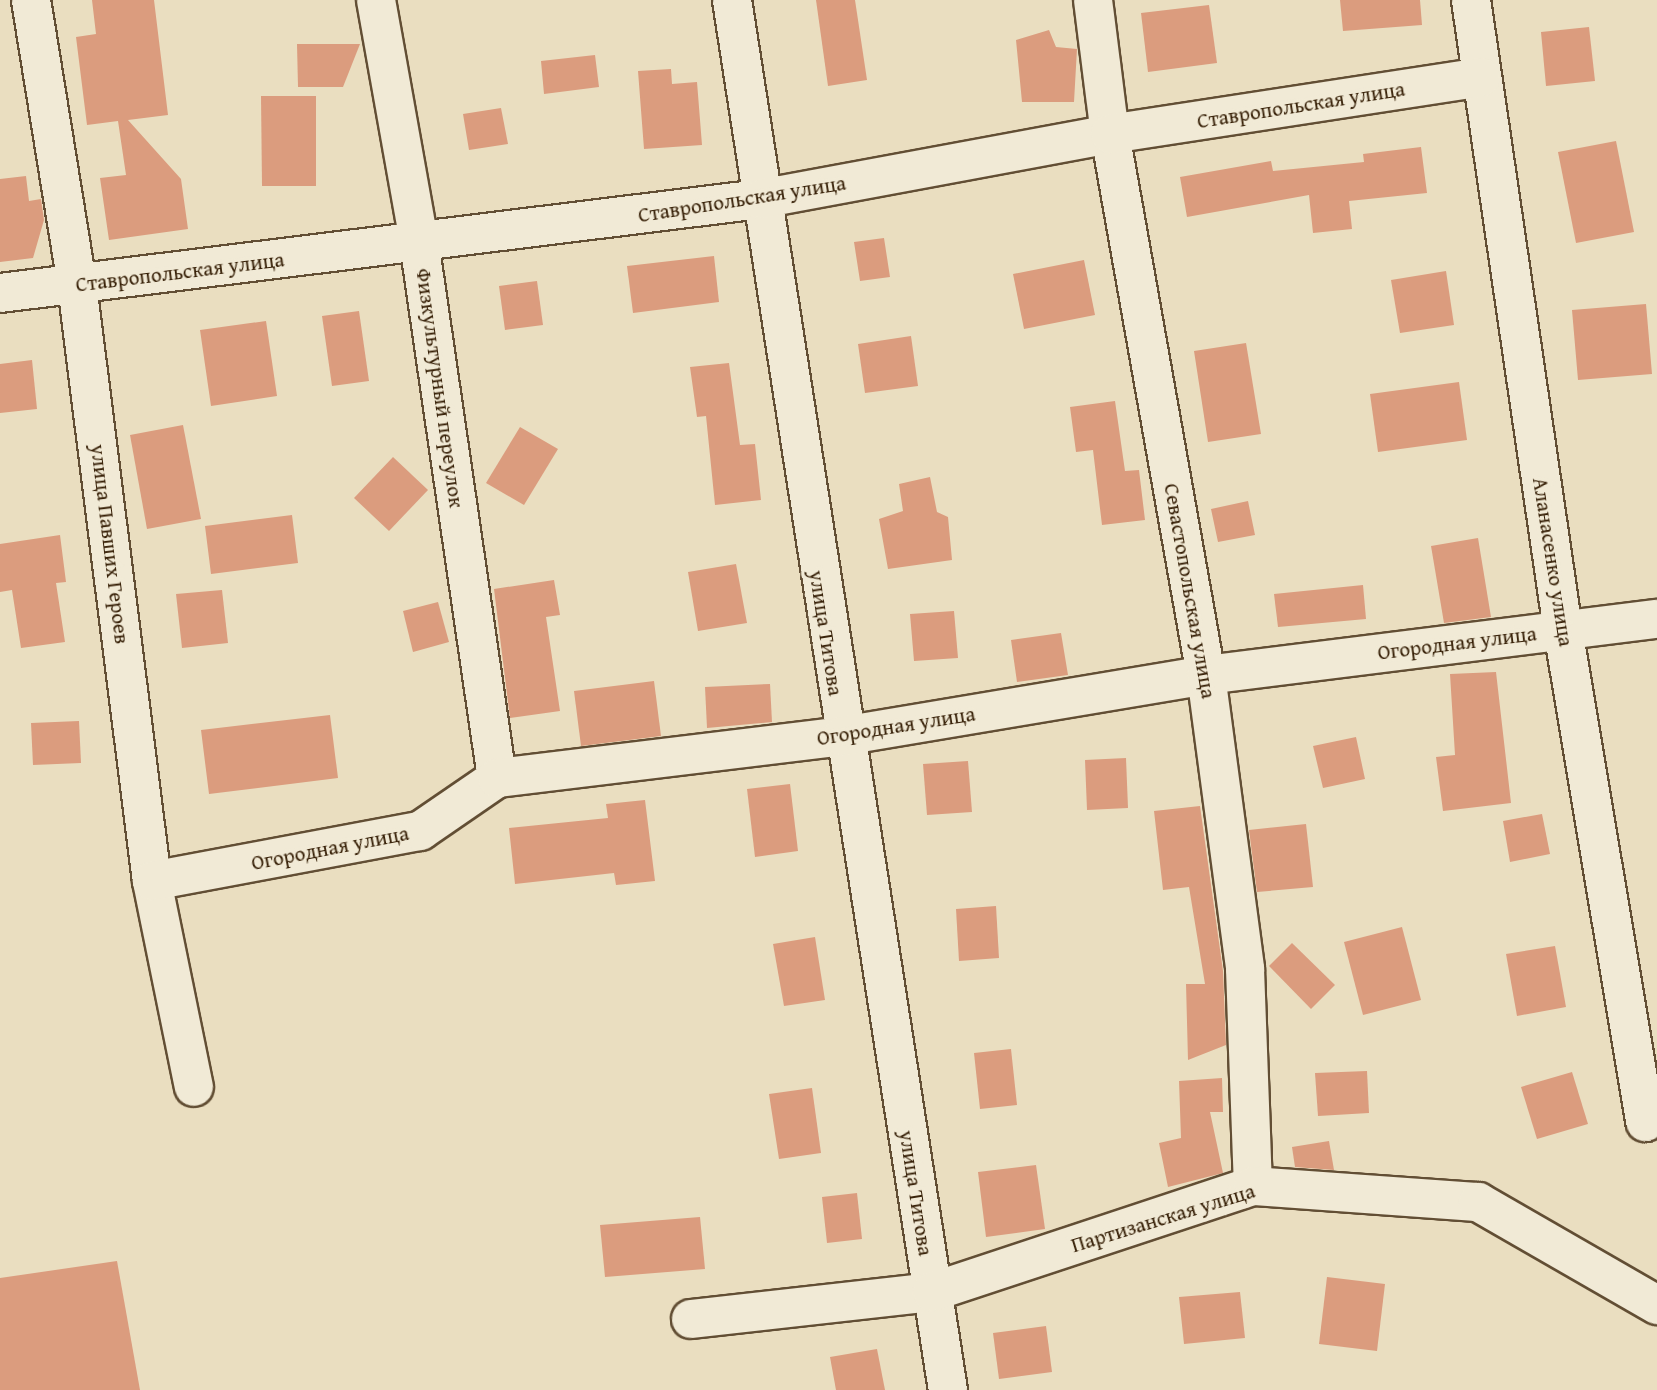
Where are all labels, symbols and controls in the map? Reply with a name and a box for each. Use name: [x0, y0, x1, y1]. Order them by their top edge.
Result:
street label: Ставропольская улица: [1195, 76, 1407, 134]
street label: Ставропольская улица: [636, 170, 848, 228]
street label: Ставропольская улица: [74, 247, 286, 297]
street label: Физкультурный переулок: [411, 267, 469, 509]
street label: улица Павших Героев: [85, 443, 135, 645]
street label: Аланасенко улица: [1527, 476, 1579, 648]
street label: Севастопольская улица: [1159, 481, 1221, 701]
street label: улица Титова: [804, 568, 848, 698]
street label: Огородная улица: [1376, 621, 1538, 665]
street label: Огородная улица: [815, 701, 977, 751]
street label: Огородная улица: [249, 820, 411, 876]
street label: улица Титова: [894, 1128, 938, 1258]
street label: Партизанская улица: [1068, 1178, 1258, 1258]

